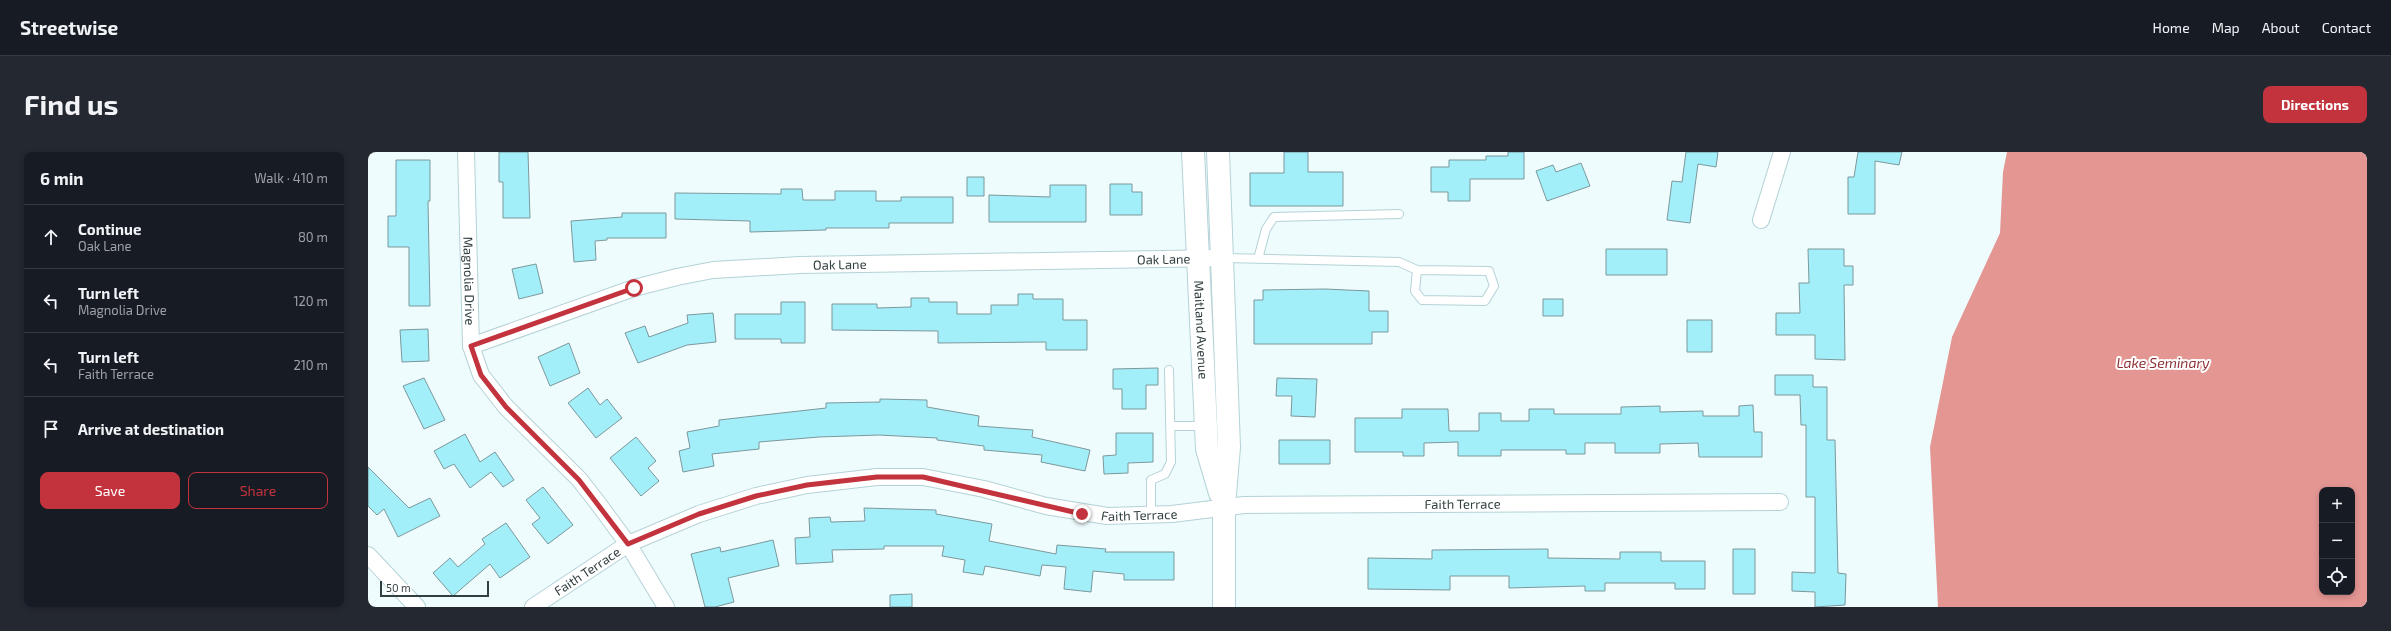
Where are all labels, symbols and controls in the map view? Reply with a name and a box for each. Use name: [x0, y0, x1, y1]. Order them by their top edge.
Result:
text: Streetwise: [20, 16, 118, 39]
text: Home: [2153, 19, 2190, 36]
text: Map: [2212, 19, 2240, 36]
text: About: [2262, 19, 2300, 36]
text: Contact: [2322, 19, 2371, 36]
button: Directions: [2263, 86, 2367, 123]
text: Find us: [24, 87, 118, 121]
text: 6 min: [40, 168, 84, 188]
text: Walk · 410 m: [254, 170, 328, 186]
text: Continue: [78, 220, 141, 238]
icon: ahead: [40, 226, 62, 248]
text: 80 m: [298, 229, 328, 245]
street label: Magnolia Drive: [460, 236, 478, 326]
text: Oak Lane: [78, 238, 132, 254]
street label: Oak Lane: [1137, 251, 1191, 267]
street label: Oak Lane: [813, 256, 867, 273]
route start: [625, 279, 643, 297]
street label: Maitland Avenue: [1191, 280, 1212, 380]
text: Turn left: [78, 284, 139, 302]
icon: left: [40, 290, 62, 312]
text: 120 m: [293, 293, 328, 309]
text: Magnolia Drive: [78, 302, 167, 318]
text: Turn left: [78, 348, 139, 366]
icon: left: [40, 354, 62, 376]
water label: Lake Seminary: [2116, 354, 2210, 371]
text: 210 m: [293, 357, 328, 373]
text: Faith Terrace: [78, 366, 154, 382]
icon: arrive: [40, 418, 62, 440]
text: Arrive at destination: [78, 420, 224, 438]
button: Save: [40, 472, 180, 509]
button: Share: [188, 472, 328, 509]
map controls: [2319, 487, 2355, 595]
button: +: [2319, 487, 2355, 523]
street label: Faith Terrace: [1425, 496, 1501, 512]
route end: [1073, 505, 1091, 523]
street label: Faith Terrace: [1100, 505, 1178, 524]
button: −: [2319, 523, 2355, 559]
street label: Faith Terrace: [551, 543, 623, 599]
button: locate: [2319, 559, 2355, 595]
scale bar: [380, 579, 489, 598]
text: 50 m: [386, 581, 411, 594]

